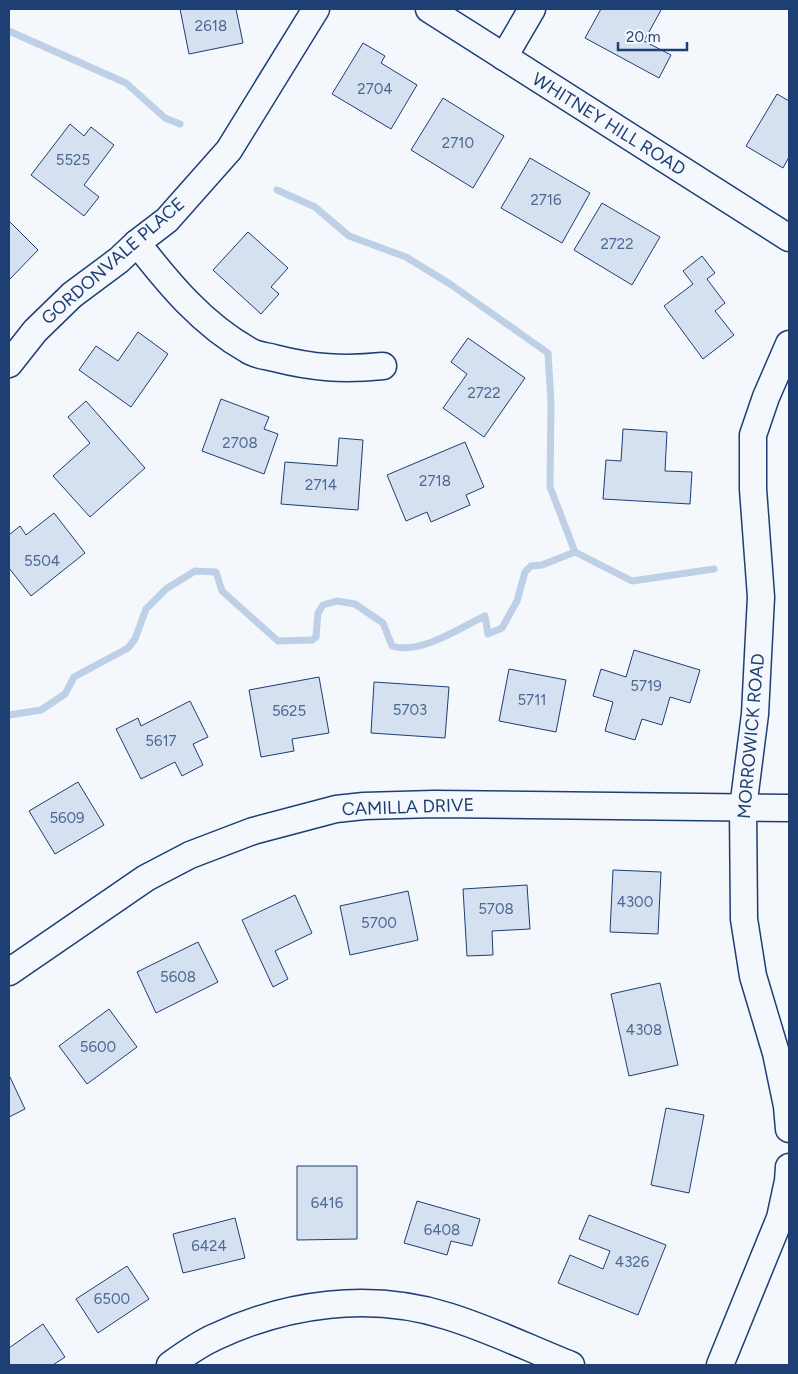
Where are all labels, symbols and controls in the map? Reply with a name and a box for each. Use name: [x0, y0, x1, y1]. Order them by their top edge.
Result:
house number: 2618: [195, 17, 227, 35]
scale bar: [618, 20, 687, 52]
text: 20 m: [626, 28, 660, 46]
street label: WHITNEY HILL ROAD: [528, 68, 690, 180]
house number: 2704: [357, 80, 393, 98]
house number: 2710: [442, 134, 474, 152]
house number: 5525: [56, 151, 90, 169]
house number: 2716: [530, 191, 562, 209]
street label: GORDONVALE PLACE: [37, 193, 189, 329]
house number: 2722: [600, 235, 634, 253]
house number: 2722: [467, 384, 501, 402]
house number: 2708: [222, 434, 258, 452]
house number: 2718: [419, 472, 451, 490]
house number: 2714: [305, 476, 337, 494]
house number: 5504: [24, 552, 60, 570]
street label: MORROWICK ROAD: [733, 652, 769, 820]
house number: 5719: [630, 677, 662, 695]
house number: 5711: [517, 691, 547, 709]
house number: 5703: [393, 701, 427, 719]
house number: 5625: [272, 702, 306, 720]
house number: 5617: [145, 732, 177, 750]
street label: CAMILLA DRIVE: [342, 794, 474, 820]
house number: 5609: [49, 809, 85, 827]
house number: 4300: [617, 893, 653, 911]
house number: 5708: [478, 900, 514, 918]
house number: 5700: [361, 914, 397, 932]
house number: 5608: [160, 968, 196, 986]
house number: 4308: [626, 1021, 662, 1039]
house number: 5600: [80, 1038, 116, 1056]
house number: 6416: [311, 1194, 344, 1212]
house number: 6408: [424, 1221, 460, 1239]
house number: 6424: [191, 1237, 227, 1255]
house number: 4326: [615, 1253, 650, 1271]
house number: 6500: [94, 1290, 130, 1308]

